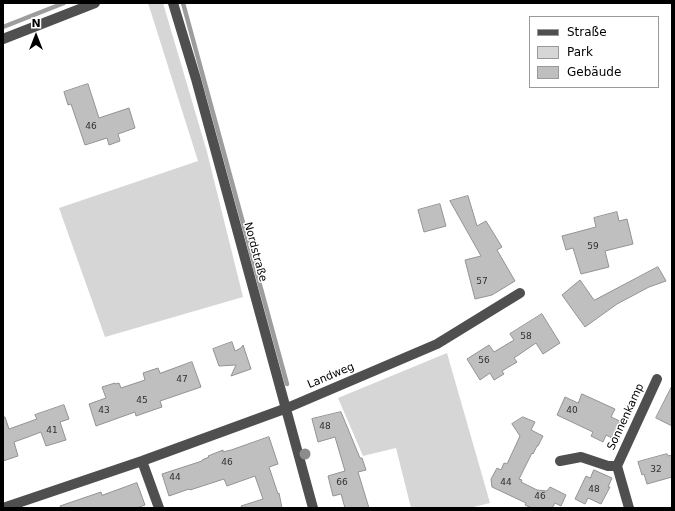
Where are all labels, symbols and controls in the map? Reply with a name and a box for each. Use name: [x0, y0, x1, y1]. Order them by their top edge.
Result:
north arrow: [16, 16, 56, 56]
legend: [529, 16, 659, 88]
text: N: [31, 17, 41, 30]
text: Straße: [567, 25, 607, 39]
text: Park: [567, 45, 593, 59]
text: Gebäude: [567, 65, 621, 79]
house number: 46: [85, 122, 97, 132]
street label: Nordstraße: [241, 221, 269, 283]
house number: 59: [587, 242, 599, 252]
house number: 57: [476, 277, 488, 287]
house number: 58: [520, 332, 532, 342]
house number: 56: [478, 356, 490, 366]
street label: Landweg: [306, 360, 356, 392]
house number: 47: [176, 375, 188, 385]
street label: Sonnenkamp: [605, 382, 647, 452]
house number: 45: [136, 396, 148, 406]
house number: 43: [98, 406, 110, 416]
house number: 40: [566, 406, 578, 416]
house number: 48: [319, 422, 331, 432]
house number: 41: [46, 426, 58, 436]
house number: 46: [221, 458, 233, 468]
house number: 32: [650, 465, 662, 475]
house number: 44: [169, 473, 181, 483]
house number: 66: [336, 478, 348, 488]
house number: 44: [500, 478, 512, 488]
house number: 48: [588, 485, 600, 495]
house number: 46: [534, 492, 546, 502]

